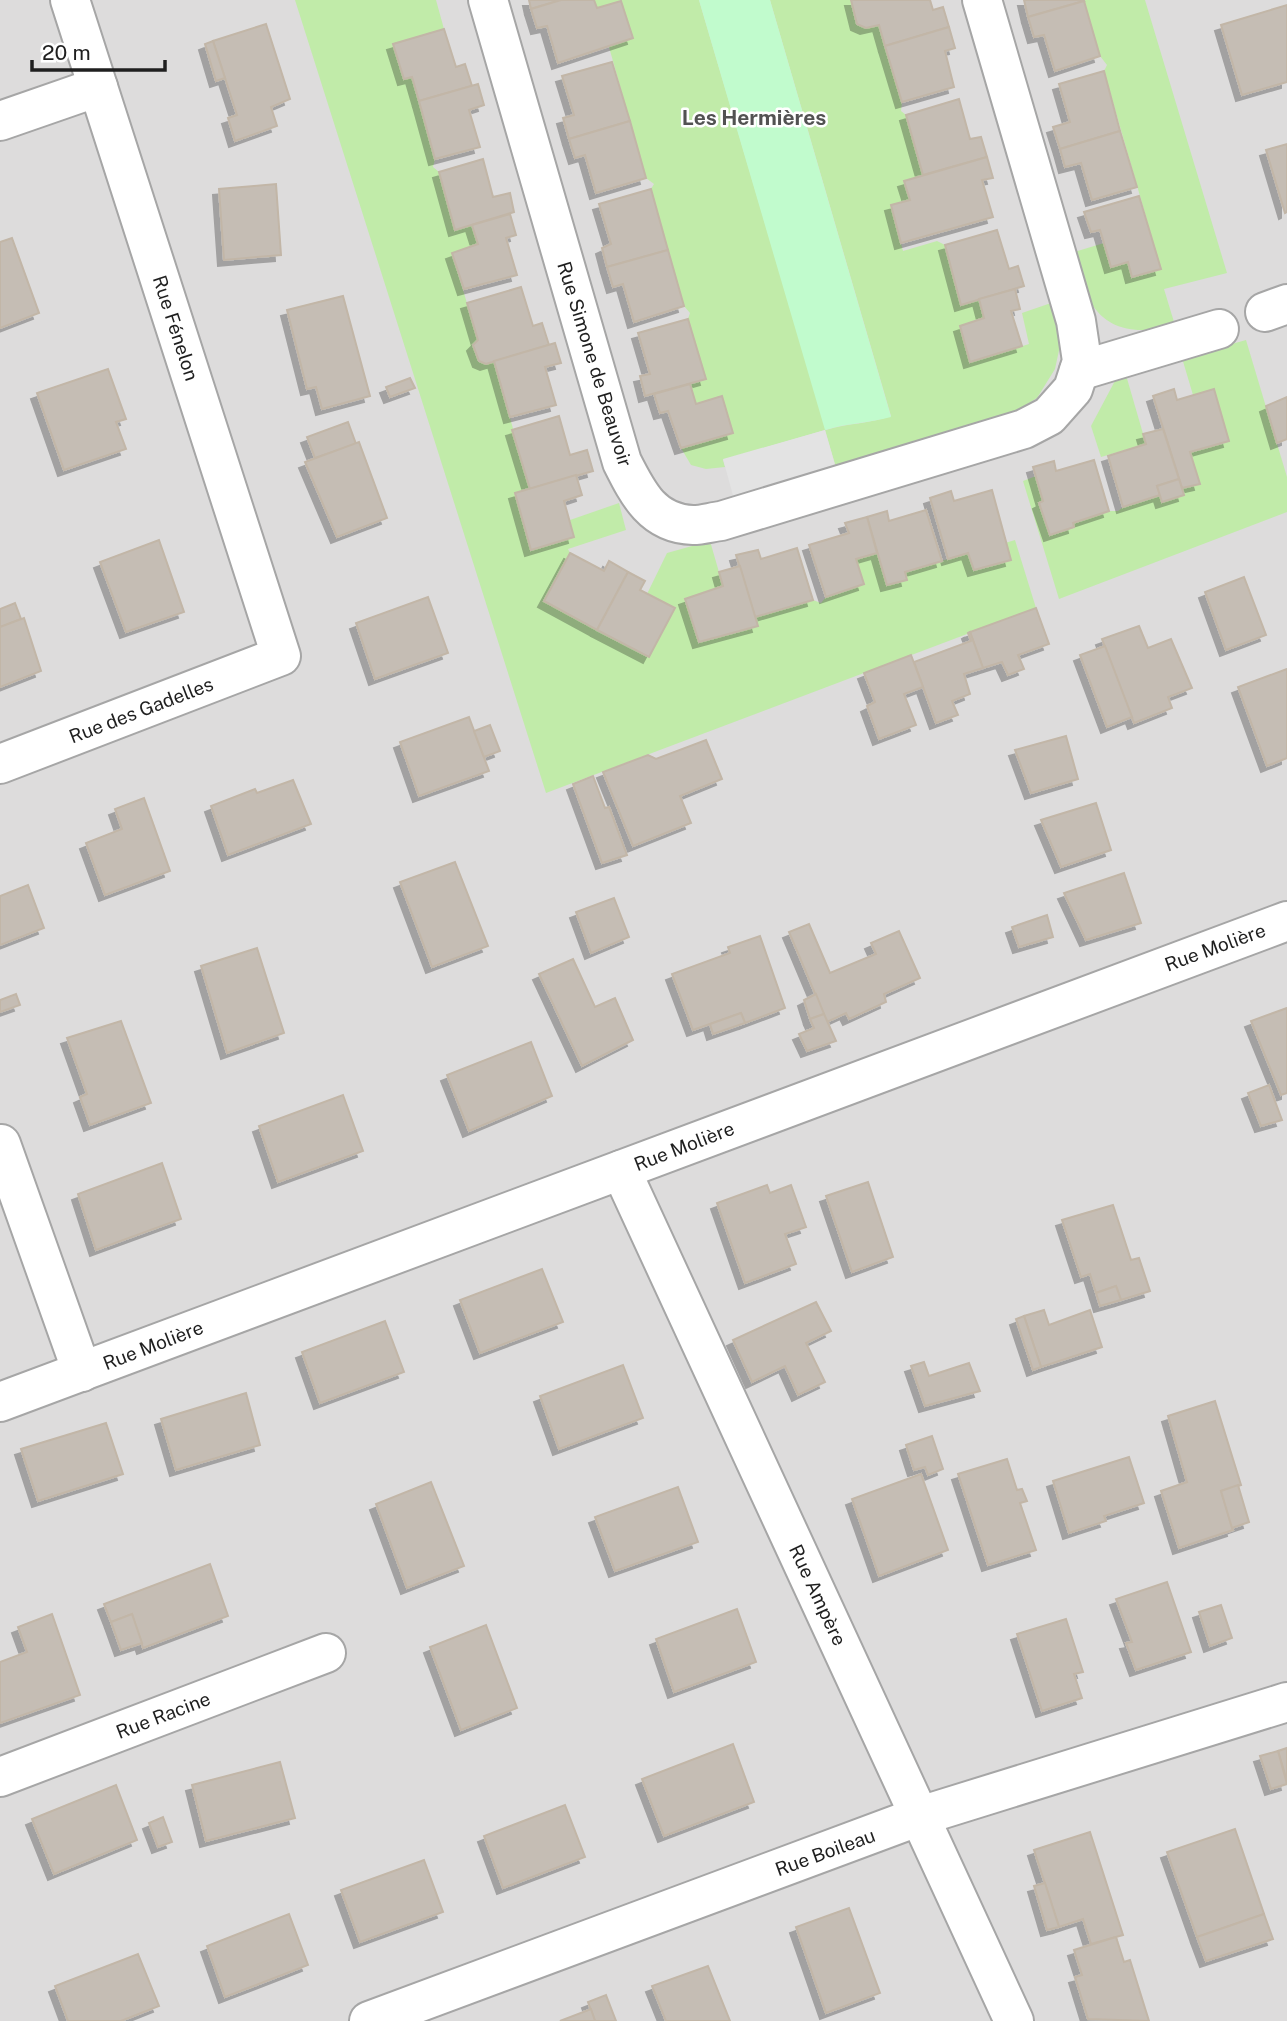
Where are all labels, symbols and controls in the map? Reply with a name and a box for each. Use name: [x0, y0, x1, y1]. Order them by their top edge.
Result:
scale bar: [32, 28, 164, 72]
text: 20 m: [42, 40, 91, 65]
district label: Les Hermières: [682, 105, 826, 130]
street label: Rue Simone de Beauvoir: [553, 259, 637, 469]
street label: Rue Fénelon: [149, 273, 203, 383]
street label: Rue des Gadelles: [66, 672, 216, 748]
street label: Rue Molière: [1162, 919, 1268, 975]
street label: Rue Molière: [631, 1117, 737, 1175]
street label: Rue Molière: [100, 1316, 206, 1374]
street label: Rue Ampère: [785, 1541, 851, 1649]
street label: Rue Racine: [113, 1687, 213, 1743]
street label: Rue Boileau: [772, 1824, 878, 1880]

